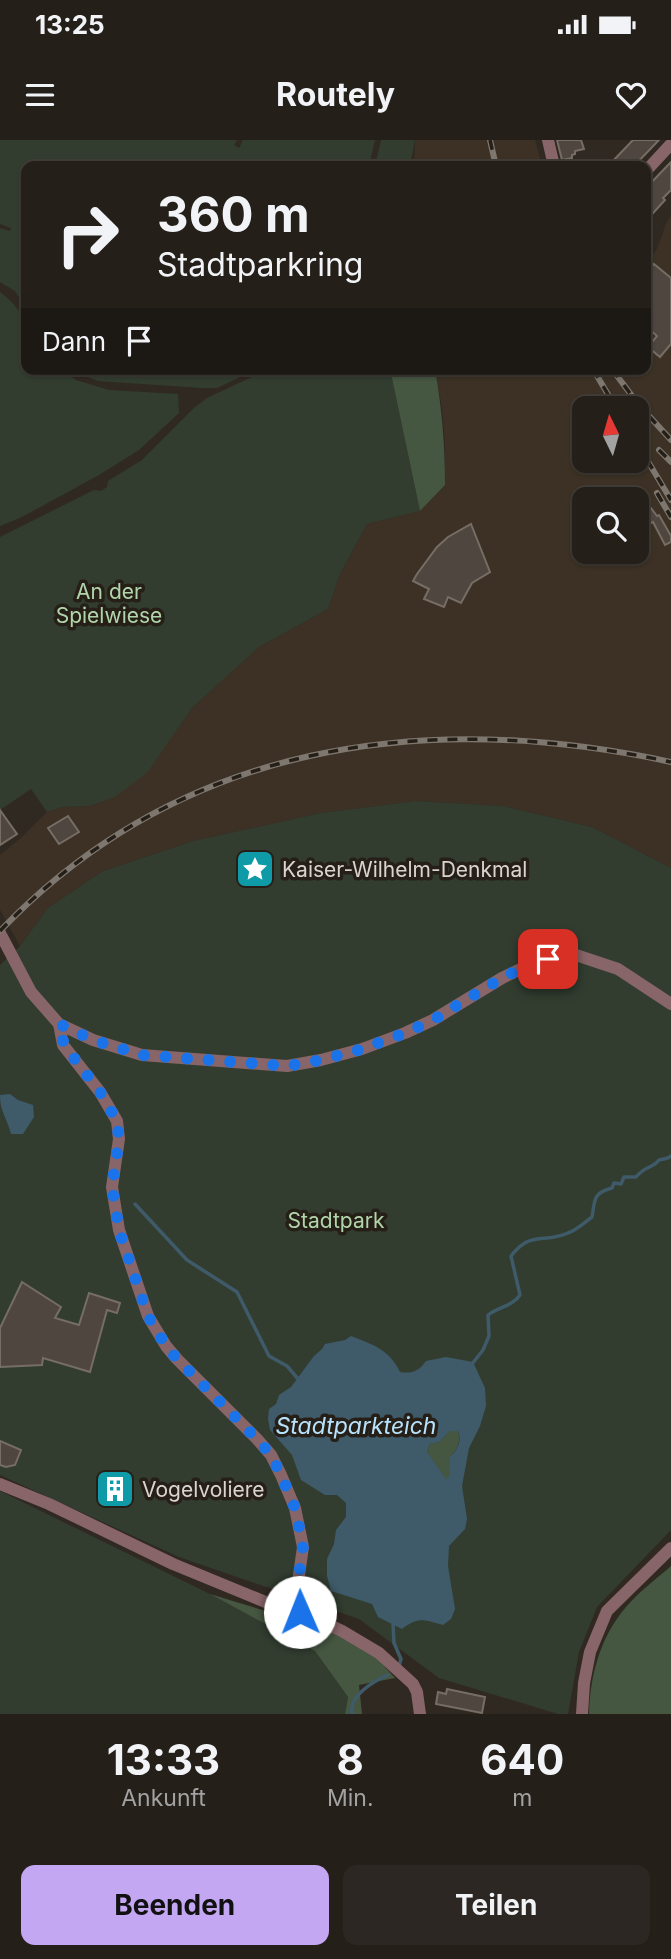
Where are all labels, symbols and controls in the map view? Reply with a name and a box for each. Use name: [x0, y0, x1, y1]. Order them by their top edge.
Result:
text: 13:25: [35, 9, 105, 40]
text: Routely: [276, 75, 395, 114]
icon: menu: [21, 76, 59, 114]
icon: heart: [612, 76, 650, 114]
text: 360 m: [157, 185, 310, 244]
icon: right: [42, 189, 133, 280]
text: Stadtparkring: [157, 245, 363, 284]
icon: arrive: [120, 322, 158, 360]
text: Dann: [42, 326, 106, 357]
north arrow: [572, 396, 649, 472]
map controls: [572, 396, 649, 564]
button: search: [572, 487, 649, 564]
park label: An der Spielwiese: [56, 579, 162, 628]
place icon: Kaiser-Wilhelm-Denkmal: [234, 848, 276, 890]
place label: Kaiser-Wilhelm-Denkmal: [282, 857, 527, 882]
pin: [518, 929, 578, 989]
icon: arrive: [529, 940, 567, 978]
park label: Stadtpark: [288, 1208, 385, 1233]
water label: Stadtparkteich: [276, 1412, 436, 1440]
building icon: Vogelvoliere: [94, 1468, 136, 1510]
place label: Vogelvoliere: [142, 1477, 265, 1502]
position arrow: [263, 1575, 337, 1649]
text: 13:33: [107, 1734, 220, 1785]
text: 8: [337, 1734, 364, 1785]
text: 640: [480, 1734, 564, 1785]
text: Ankunft: [121, 1784, 206, 1812]
text: Min.: [327, 1784, 374, 1812]
text: m: [512, 1784, 532, 1812]
button: Beenden: [21, 1865, 329, 1945]
button: Teilen: [343, 1865, 650, 1945]

